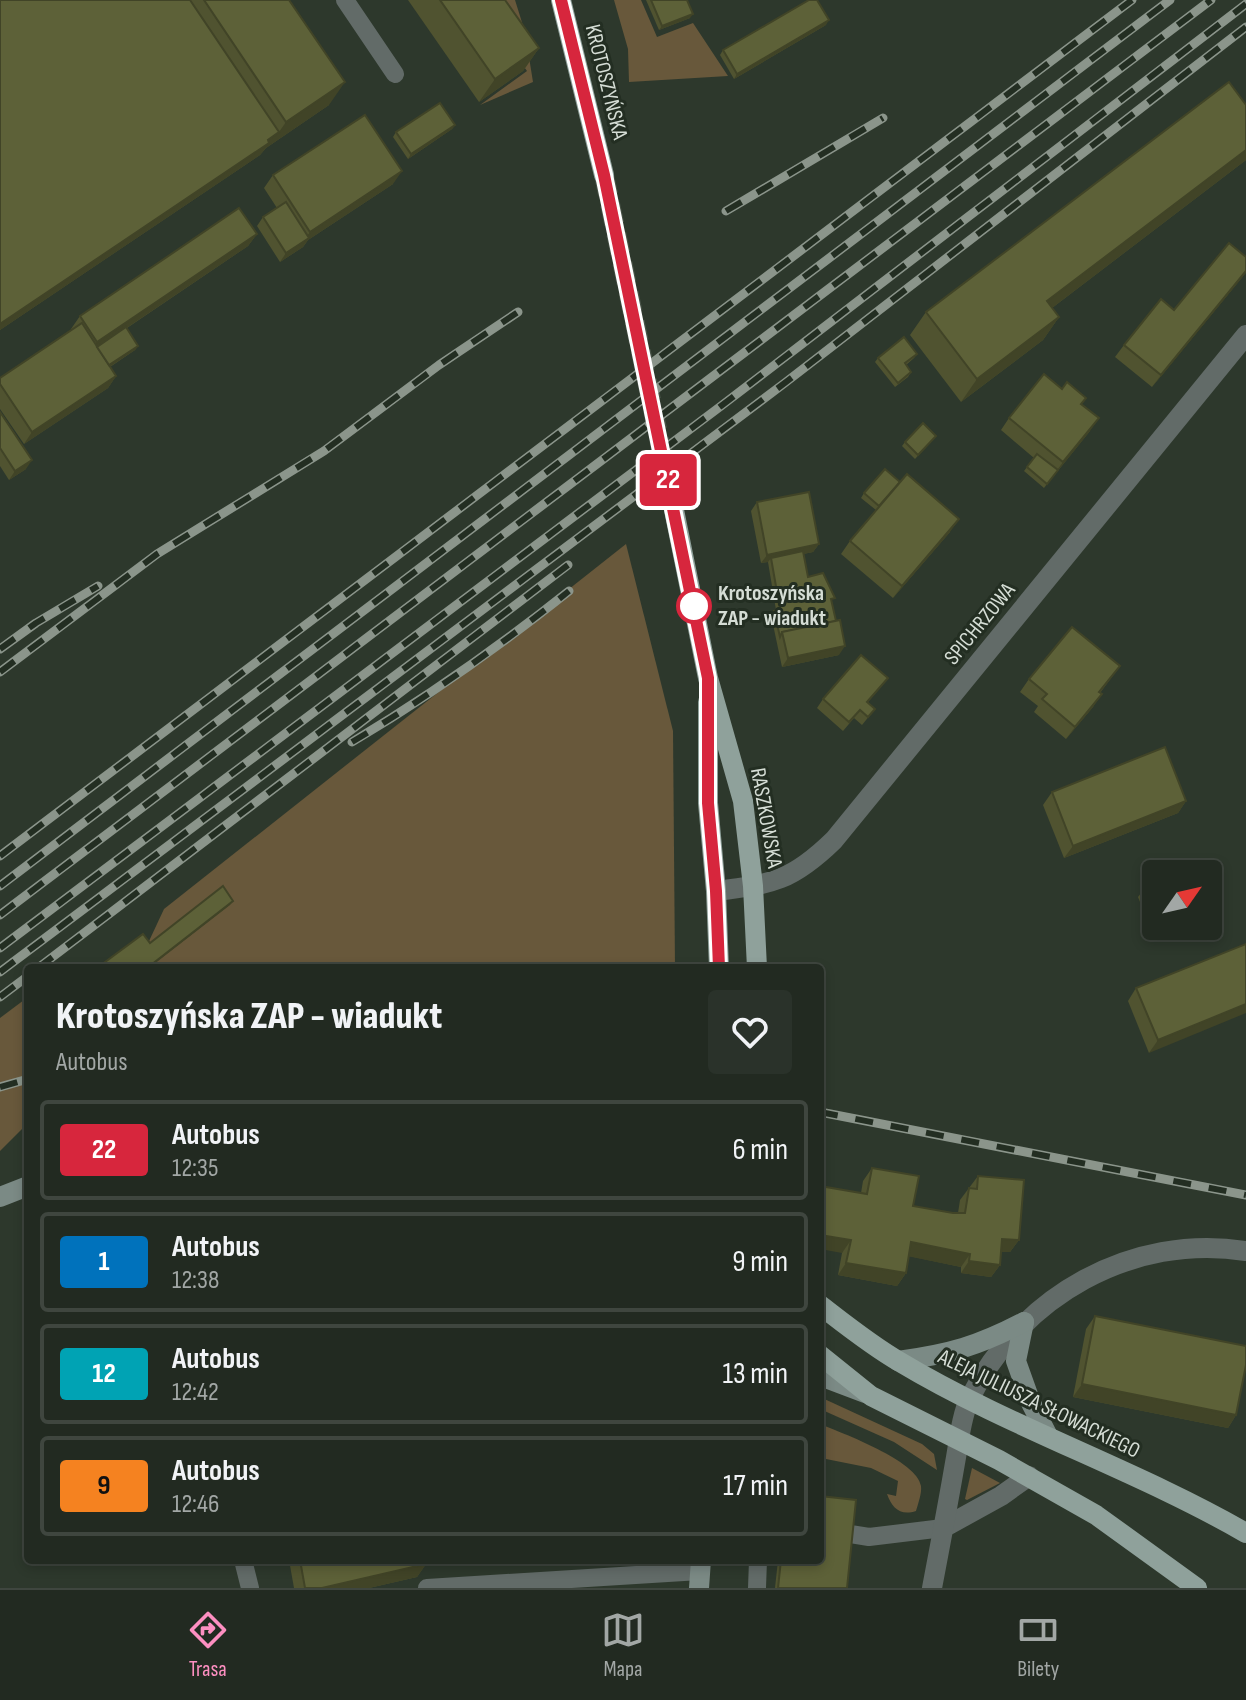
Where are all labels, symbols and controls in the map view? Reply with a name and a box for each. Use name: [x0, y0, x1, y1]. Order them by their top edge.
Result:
street label: KROTOSZYŃSKA: [579, 22, 633, 143]
line badge: 22: [632, 454, 704, 506]
text: 22: [656, 463, 680, 496]
street label: SPICHRZOWA: [939, 577, 1022, 671]
place label: Krotoszyńska ZAP - wiadukt: [718, 580, 826, 632]
marker: Krotoszyńska ZAP - wiadukt: [677, 589, 711, 623]
street label: RASZKOWSKA: [744, 766, 788, 871]
north arrow: [1142, 860, 1222, 940]
map controls: [1142, 860, 1222, 940]
button: heart: [708, 990, 792, 1074]
text: Krotoszyńska ZAP - wiadukt: [56, 994, 442, 1039]
text: Autobus: [56, 1047, 128, 1078]
text: Autobus: [172, 1117, 260, 1153]
text: 6 min: [732, 1132, 788, 1168]
text: 22: [92, 1133, 116, 1166]
text: 12:35: [172, 1153, 218, 1184]
text: Autobus: [172, 1229, 260, 1265]
text: 9 min: [732, 1244, 788, 1280]
text: 1: [99, 1245, 109, 1278]
text: 12:38: [172, 1265, 219, 1296]
text: Autobus: [172, 1341, 260, 1377]
street label: ALEJA JULIUSZA SŁOWACKIEGO: [933, 1343, 1144, 1465]
text: 13 min: [722, 1356, 788, 1392]
text: 12: [92, 1357, 116, 1390]
text: 12:42: [172, 1377, 219, 1408]
text: Autobus: [172, 1453, 260, 1489]
text: 17 min: [723, 1468, 788, 1504]
text: 9: [97, 1469, 111, 1502]
text: 12:46: [172, 1489, 219, 1520]
tab: Trasa: [186, 1608, 230, 1683]
tab: Mapa: [601, 1608, 645, 1683]
tab: Bilety: [1016, 1608, 1060, 1683]

